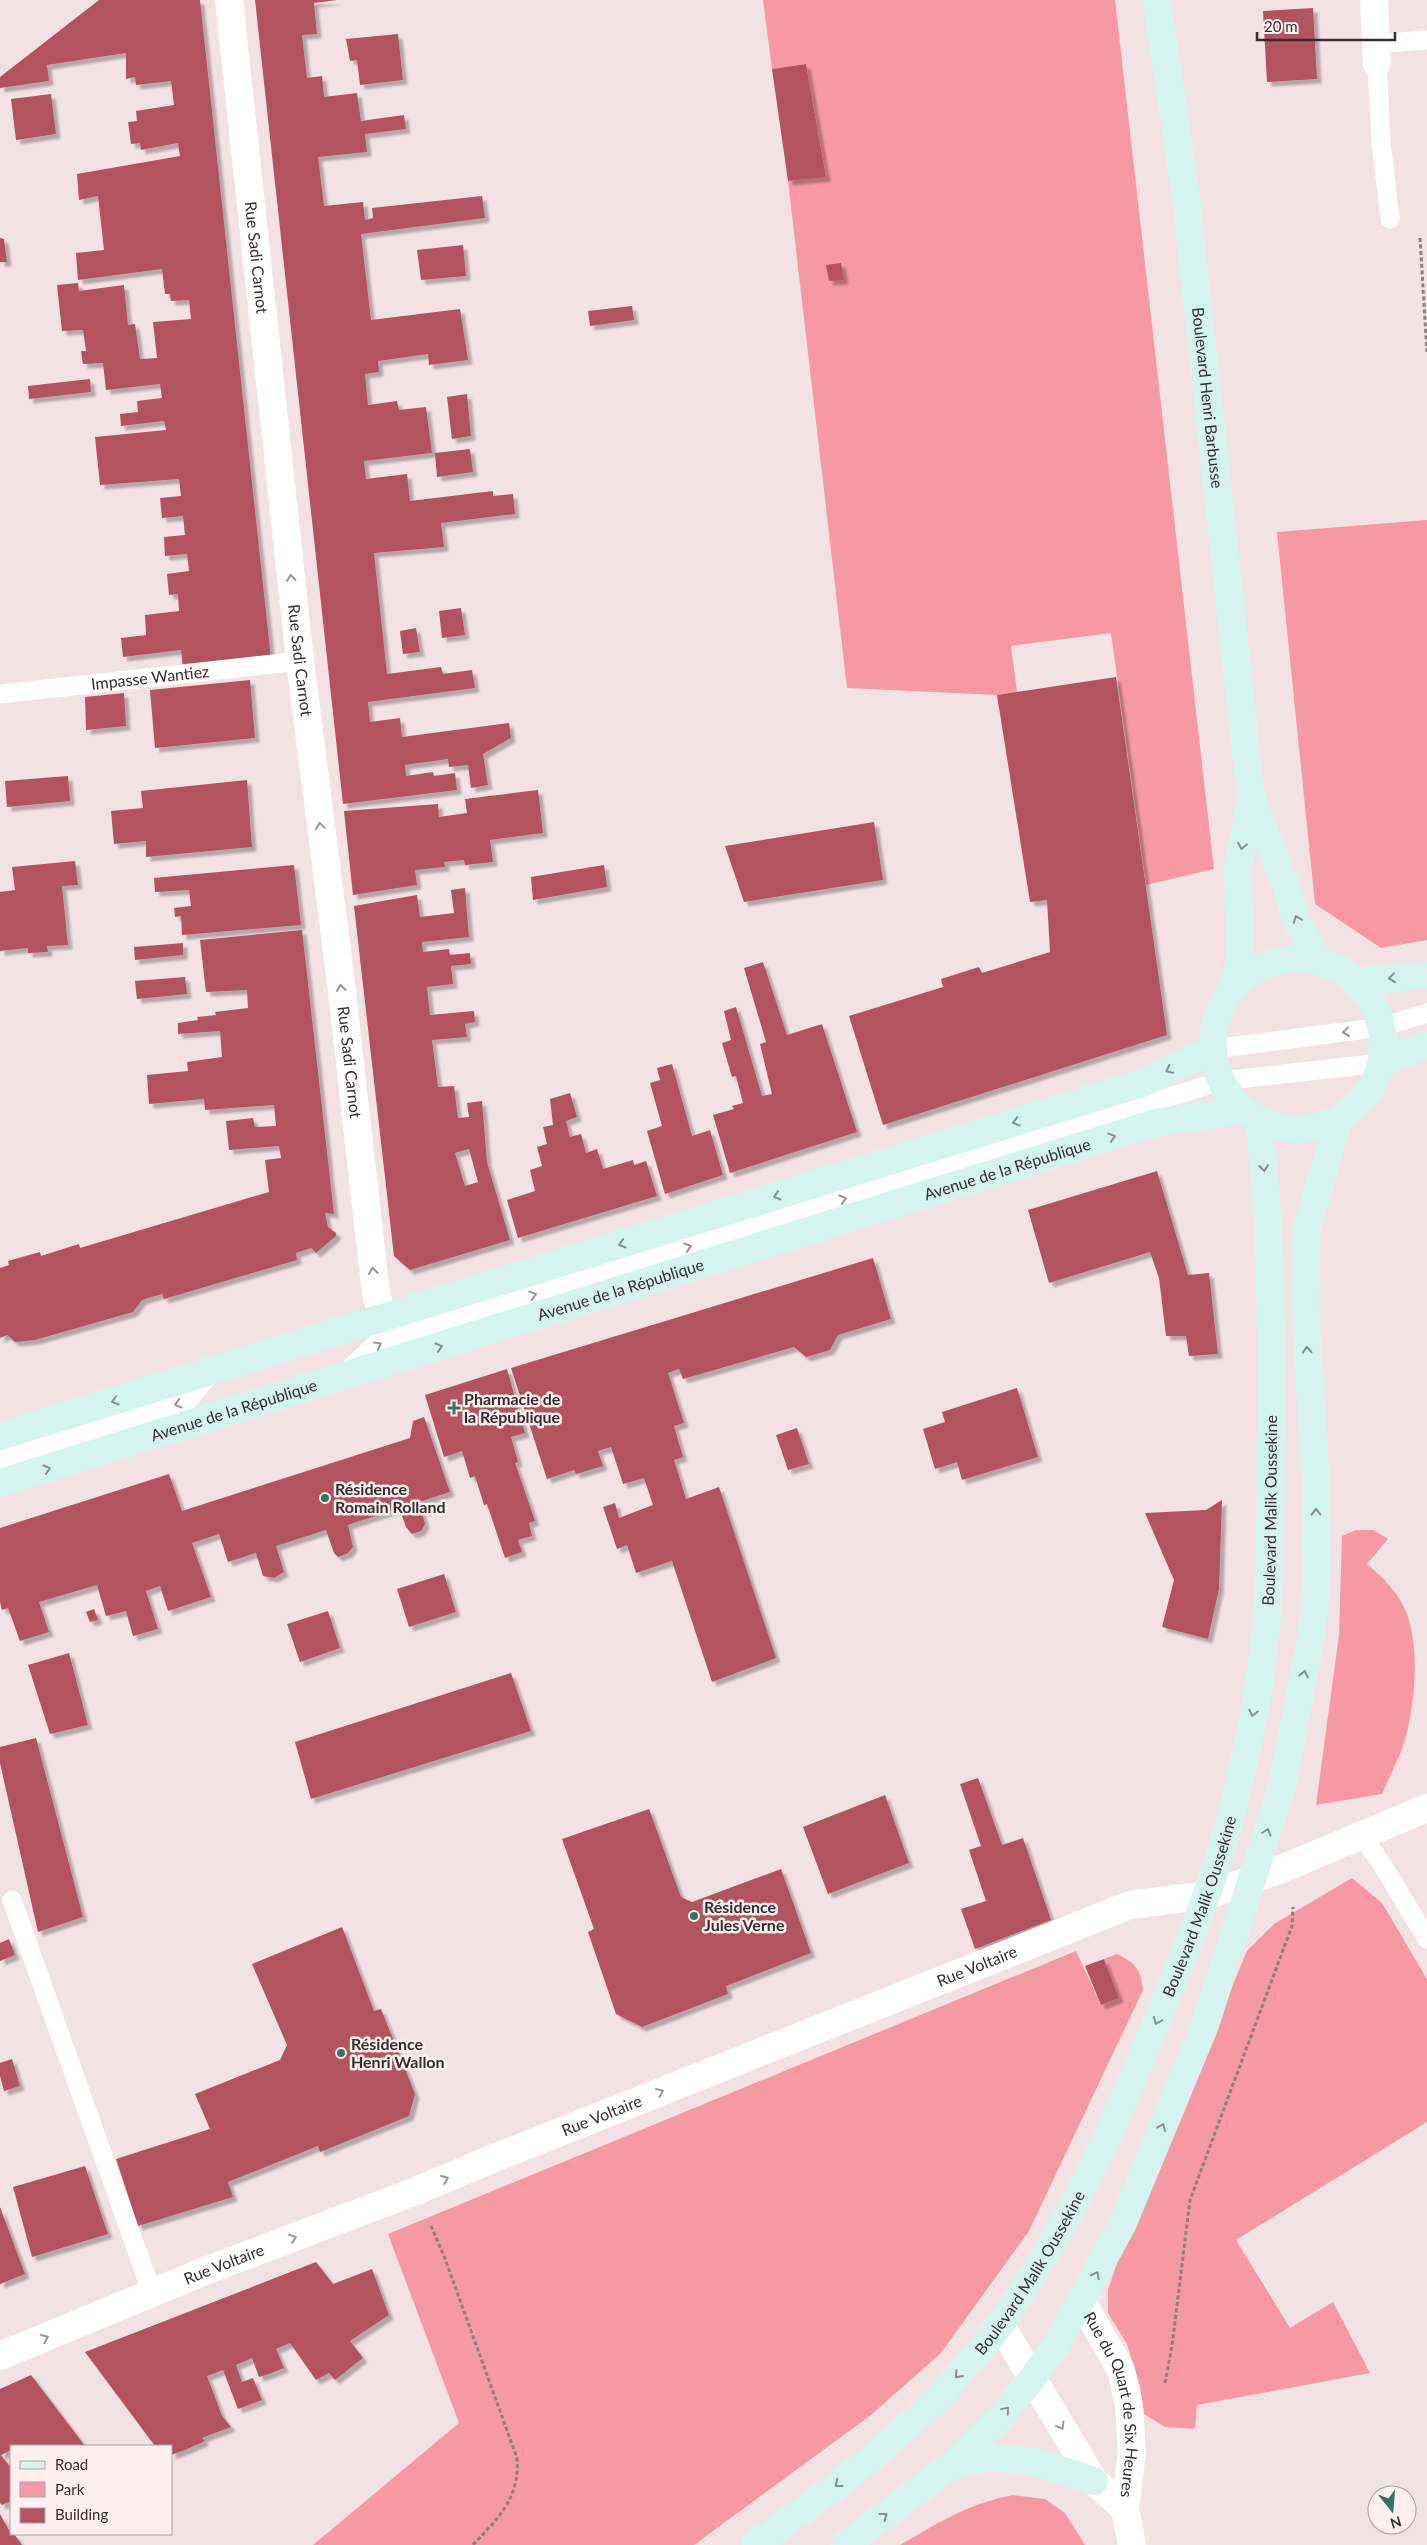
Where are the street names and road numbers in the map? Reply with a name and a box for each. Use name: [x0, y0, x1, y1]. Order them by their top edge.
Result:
street label: Rue Sadi Carnot: [242, 200, 273, 315]
street label: Boulevard Henri Barbusse: [1189, 306, 1227, 489]
street label: Rue Sadi Carnot: [285, 603, 317, 718]
street label: Impasse Wantiez: [90, 661, 210, 693]
street label: Rue Sadi Carnot: [335, 1005, 366, 1119]
street label: Avenue de la République: [922, 1134, 1093, 1203]
street label: Avenue de la République: [535, 1254, 706, 1324]
street label: Avenue de la République: [148, 1375, 319, 1444]
street label: Boulevard Malik Oussekine: [1258, 1415, 1280, 1606]
street label: Boulevard Malik Oussekine: [1158, 1814, 1239, 1999]
street label: Rue Voltaire: [934, 1941, 1020, 1990]
street label: Rue Voltaire: [559, 2090, 644, 2139]
street label: Boulevard Malik Oussekine: [970, 2187, 1088, 2358]
street label: Rue Voltaire: [181, 2240, 267, 2288]
street label: Rue du Quart de Six Heures: [1080, 2308, 1142, 2499]

